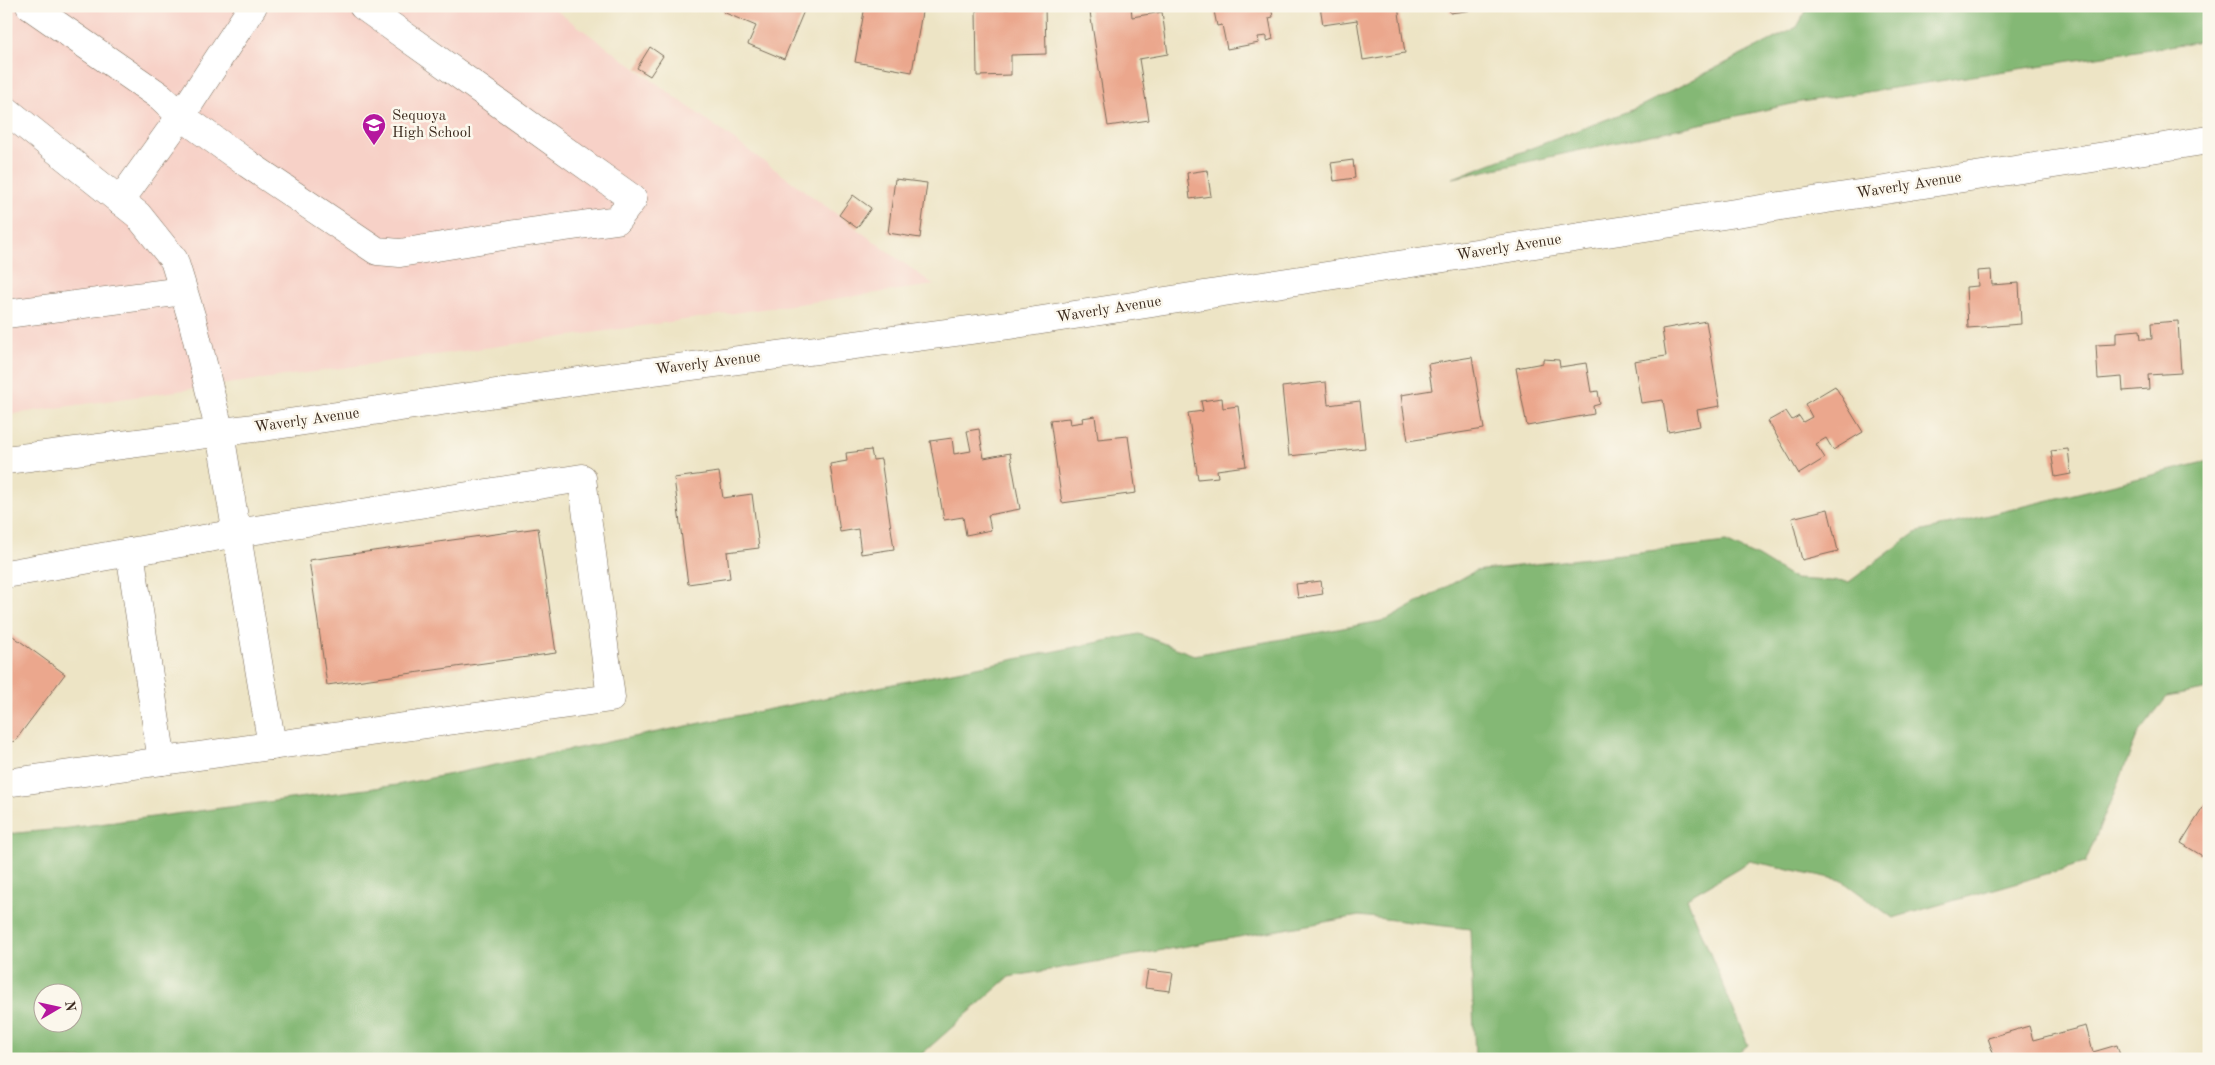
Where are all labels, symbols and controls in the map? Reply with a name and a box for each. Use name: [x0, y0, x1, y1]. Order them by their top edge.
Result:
place label: Sequoya High School: [392, 109, 471, 141]
school or university icon: Sequoya High School: [361, 112, 387, 146]
street label: Waverly Avenue: [1856, 170, 1963, 202]
street label: Waverly Avenue: [1456, 232, 1563, 264]
street label: Waverly Avenue: [1056, 294, 1163, 326]
street label: Waverly Avenue: [655, 350, 762, 378]
street label: Waverly Avenue: [254, 406, 361, 436]
north arrow: [32, 982, 82, 1032]
text: N: [62, 1000, 78, 1013]

